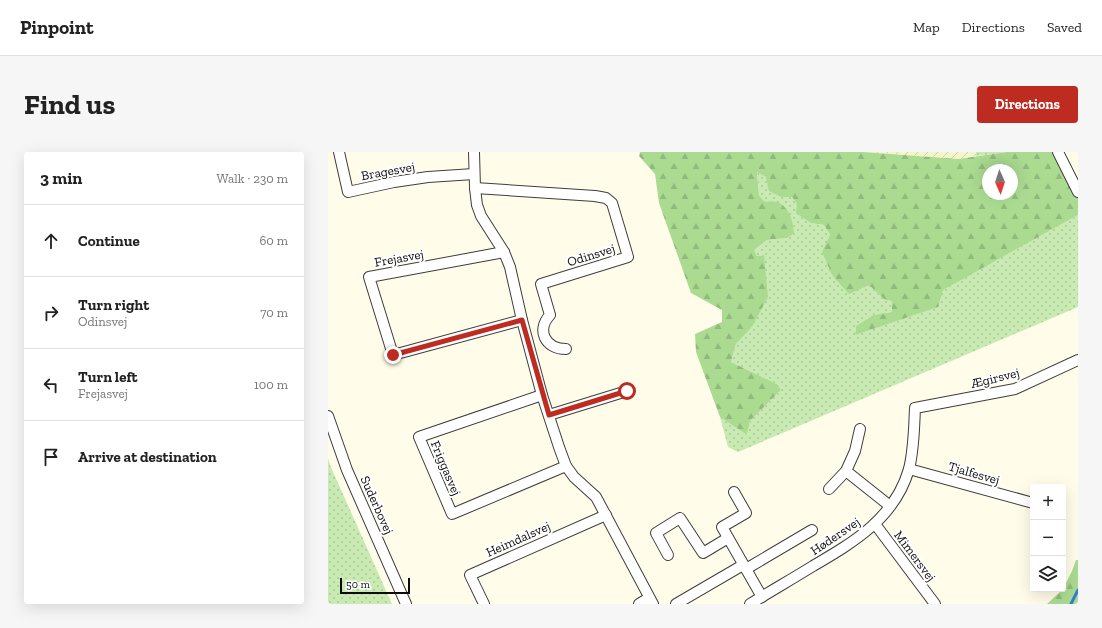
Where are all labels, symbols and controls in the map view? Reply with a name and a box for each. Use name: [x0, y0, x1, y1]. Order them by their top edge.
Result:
text: Pinpoint: [20, 16, 94, 39]
text: Map: [913, 19, 940, 36]
text: Directions: [962, 19, 1025, 36]
text: Saved: [1047, 19, 1082, 36]
button: Directions: [977, 86, 1078, 123]
text: Find us: [24, 88, 115, 121]
street label: Bragesvej: [360, 159, 416, 184]
north arrow: [982, 164, 1018, 200]
text: 3 min: [40, 168, 82, 188]
text: Walk · 230 m: [216, 171, 288, 186]
icon: ahead: [40, 230, 62, 252]
text: Continue: [78, 232, 140, 250]
text: 60 m: [259, 233, 288, 248]
street label: Odinsvej: [565, 241, 617, 270]
street label: Frejasvej: [373, 246, 425, 271]
text: Turn right: [78, 296, 149, 314]
icon: right: [40, 302, 62, 324]
text: 70 m: [260, 305, 288, 320]
text: Odinsvej: [78, 314, 127, 329]
route end: [384, 346, 402, 364]
street label: Ægirsvej: [968, 365, 1021, 392]
text: Turn left: [78, 368, 138, 386]
icon: left: [40, 374, 62, 396]
text: 100 m: [254, 377, 288, 392]
route start: [618, 382, 636, 400]
text: Frejasvej: [78, 386, 128, 401]
street label: Friggasvej: [427, 438, 464, 498]
icon: arrive: [40, 446, 62, 468]
text: Arrive at destination: [78, 448, 217, 466]
street label: Tjalfesvej: [946, 459, 1001, 488]
street label: Suderbovej: [357, 474, 396, 537]
map controls: [1030, 484, 1066, 592]
button: +: [1030, 484, 1066, 520]
street label: Hødersvej: [807, 514, 863, 559]
street label: Heimdalsvej: [484, 518, 553, 561]
button: −: [1030, 520, 1066, 556]
street label: Mimersvej: [890, 528, 939, 585]
button: layers: [1030, 556, 1066, 592]
scale bar: [340, 576, 410, 595]
text: 50 m: [346, 578, 370, 591]

